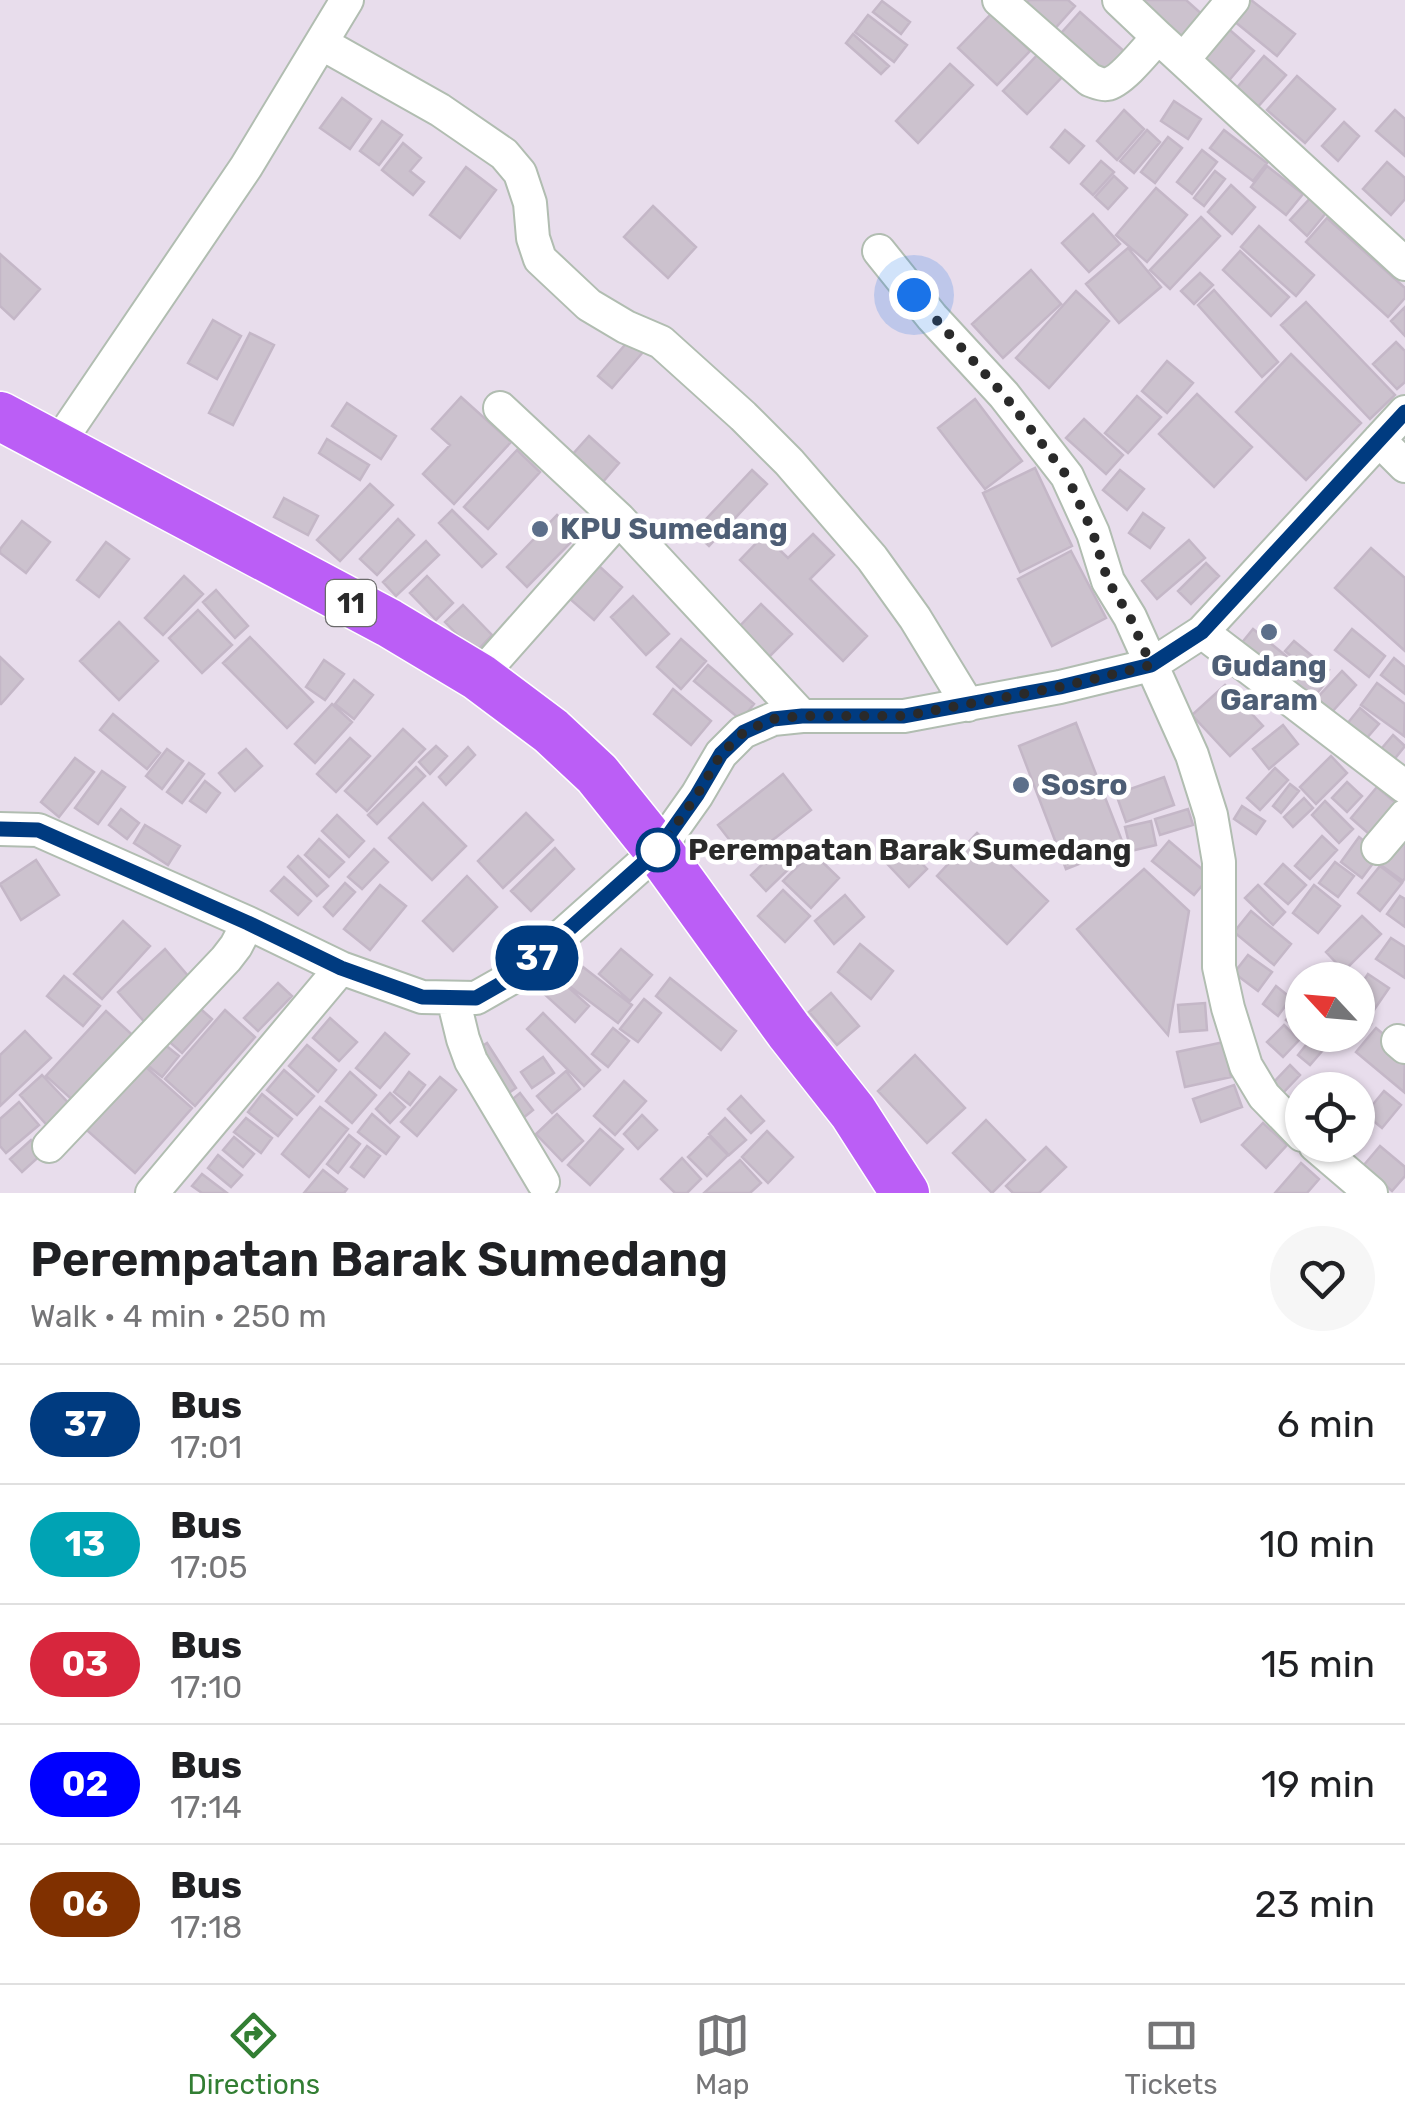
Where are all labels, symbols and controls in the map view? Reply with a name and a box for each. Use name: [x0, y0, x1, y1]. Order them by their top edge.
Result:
your location: [889, 270, 939, 320]
place label: KPU Sumedang: [560, 511, 788, 547]
marker: KPU Sumedang: [529, 518, 551, 540]
road number: 11: [326, 580, 376, 626]
marker: Gudang Garam: [1258, 621, 1280, 643]
place label: Gudang Garam: [1211, 648, 1327, 718]
place label: Sosro: [1041, 767, 1128, 803]
marker: Sosro: [1010, 774, 1032, 796]
marker: Perempatan Barak Sumedang: [637, 829, 679, 871]
place label: Perempatan Barak Sumedang: [688, 832, 1132, 868]
line badge: 37: [492, 926, 582, 990]
text: 37: [515, 937, 559, 979]
north arrow: [1285, 962, 1375, 1052]
map controls: [1285, 962, 1375, 1162]
button: locate: [1285, 1072, 1375, 1162]
button: heart: [1270, 1226, 1375, 1331]
text: Perempatan Barak Sumedang: [30, 1231, 728, 1288]
text: Walk · 4 min · 250 m: [30, 1297, 327, 1335]
text: Bus: [170, 1382, 242, 1428]
text: 6 min: [1277, 1401, 1375, 1447]
text: 37: [63, 1403, 107, 1445]
text: 17:01: [170, 1428, 242, 1466]
text: Bus: [170, 1502, 242, 1548]
text: 10 min: [1259, 1521, 1375, 1567]
text: 13: [65, 1523, 105, 1565]
text: 17:05: [170, 1548, 248, 1586]
text: Bus: [170, 1622, 242, 1668]
text: 15 min: [1261, 1641, 1375, 1687]
text: 03: [62, 1643, 108, 1685]
text: 17:10: [170, 1668, 242, 1706]
text: Bus: [170, 1742, 242, 1788]
text: 19 min: [1261, 1761, 1375, 1807]
text: 02: [62, 1763, 108, 1805]
text: 17:14: [170, 1788, 242, 1826]
text: Bus: [170, 1862, 242, 1908]
text: 23 min: [1255, 1881, 1375, 1927]
text: 06: [62, 1883, 108, 1925]
text: 17:18: [170, 1908, 242, 1946]
tab: Directions: [187, 2008, 320, 2101]
tab: Map: [695, 2008, 750, 2101]
tab: Tickets: [1125, 2008, 1218, 2101]

